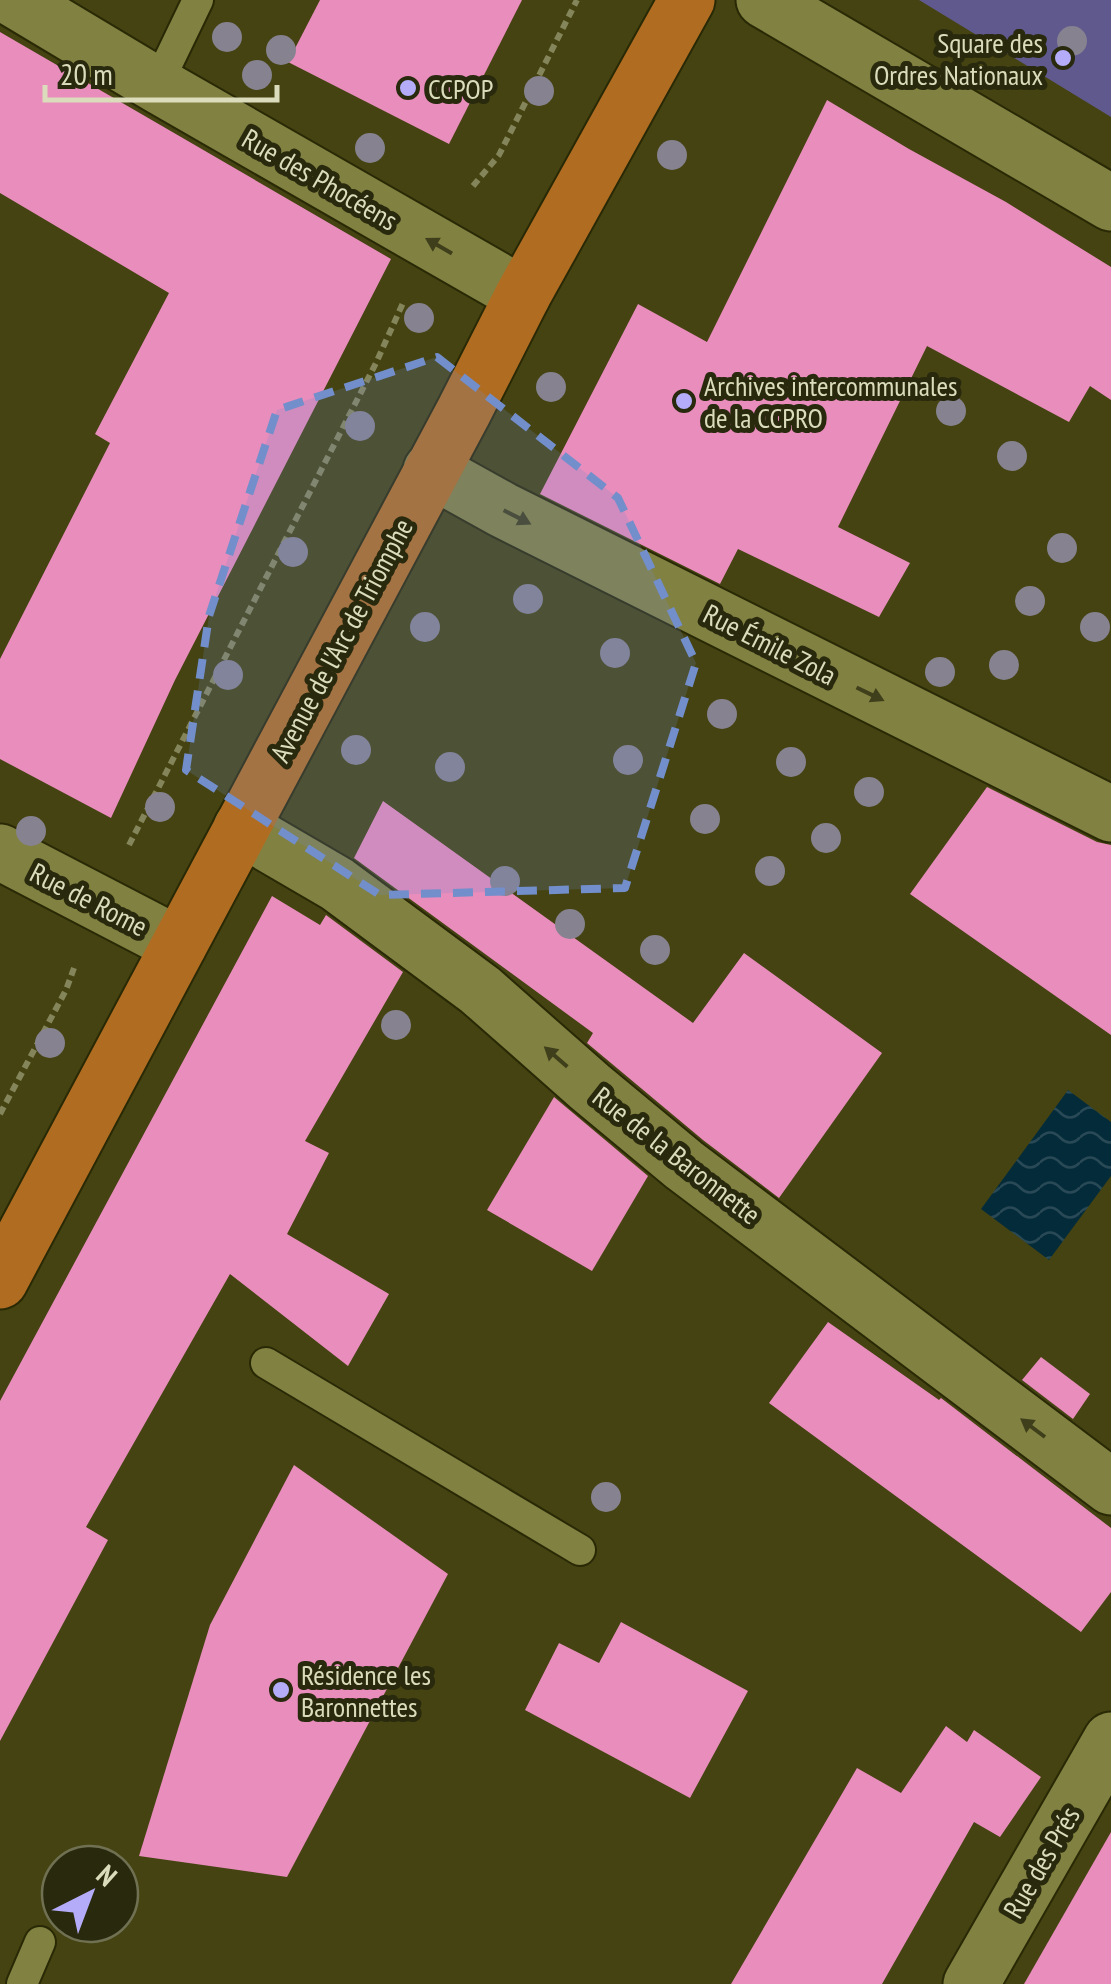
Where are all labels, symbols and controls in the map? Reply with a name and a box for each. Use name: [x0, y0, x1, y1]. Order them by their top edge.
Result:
place label: Square des Ordres Nationaux: [874, 24, 1043, 93]
scale bar: [45, 40, 278, 102]
marker: Square des Ordres Nationaux: [1052, 47, 1074, 69]
text: 20 m: [60, 54, 113, 93]
place label: CCPOP: [428, 70, 493, 107]
marker: CCPOP: [397, 77, 419, 99]
street label: Rue des Phocéens: [236, 120, 404, 238]
one-way arrow: [425, 238, 453, 256]
place label: Archives intercommunales de la CCPRO: [704, 367, 957, 436]
marker: Archives intercommunales de la CCPRO: [673, 390, 695, 412]
one-way arrow: [502, 508, 531, 525]
street label: Avenue de l'Arc de Triomphe: [261, 512, 421, 768]
street label: Rue Émile Zola: [697, 595, 843, 693]
one-way arrow: [855, 685, 884, 702]
street label: Rue de Rome: [24, 854, 154, 944]
one-way arrow: [544, 1046, 569, 1068]
street label: Rue de la Baronnette: [585, 1078, 769, 1232]
one-way arrow: [1020, 1419, 1046, 1439]
place label: Résidence les Baronnettes: [301, 1656, 431, 1725]
marker: Résidence les Baronnettes: [270, 1679, 292, 1701]
street label: Rue des Prés: [994, 1800, 1088, 1924]
north arrow: [40, 1844, 140, 1944]
text: N: [89, 1856, 125, 1894]

